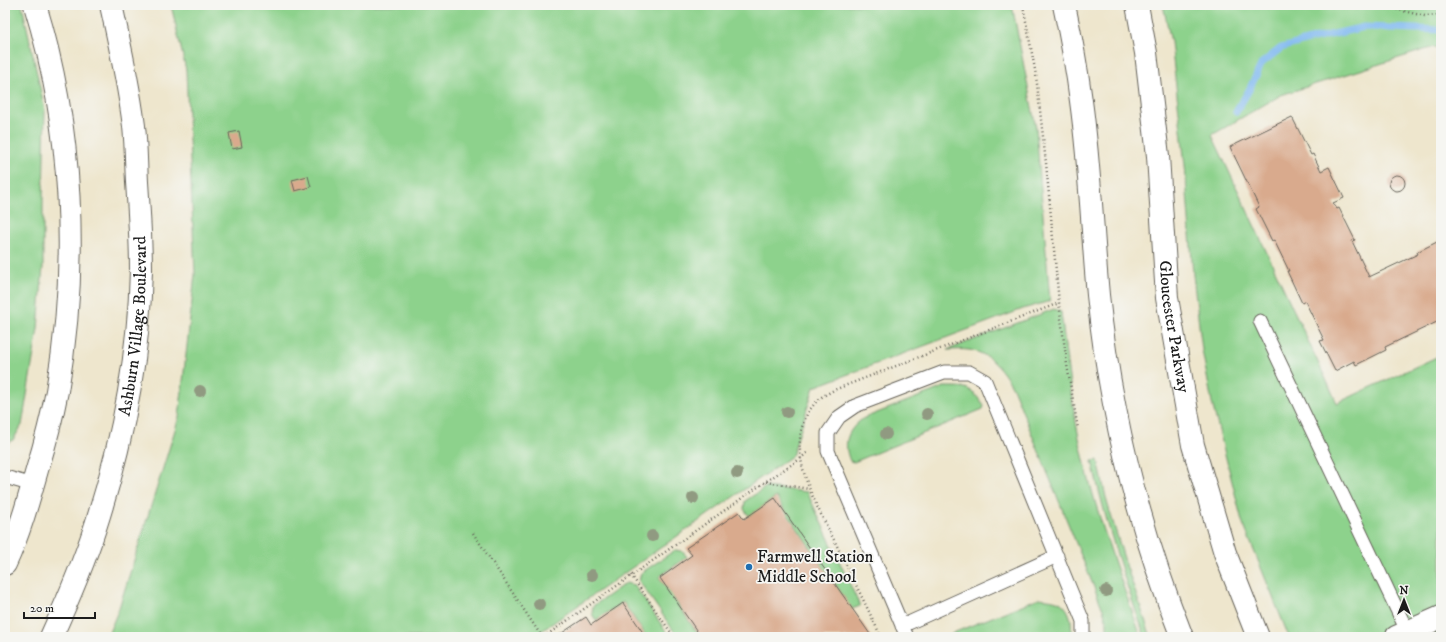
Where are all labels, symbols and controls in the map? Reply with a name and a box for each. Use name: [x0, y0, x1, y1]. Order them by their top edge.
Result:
street label: Ashburn Village Boulevard: [114, 235, 152, 418]
street label: Gloucester Parkway: [1154, 260, 1195, 395]
place label: Farmwell Station Middle School: [757, 546, 874, 588]
marker: Farmwell Station Middle School: [744, 562, 754, 572]
north arrow: [1384, 580, 1424, 620]
text: N: [1399, 584, 1409, 598]
scale bar: [24, 594, 95, 620]
text: 20 m: [30, 601, 54, 616]

